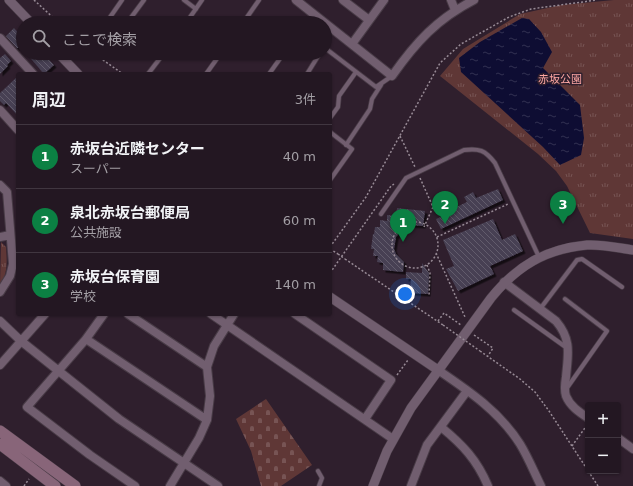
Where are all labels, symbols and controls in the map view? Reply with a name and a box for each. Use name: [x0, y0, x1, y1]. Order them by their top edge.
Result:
search box: [16, 16, 332, 60]
icon: search: [30, 27, 52, 49]
text: ここで検索: [62, 31, 137, 49]
park label: 赤坂公園: [538, 73, 582, 86]
text: 周辺: [32, 90, 66, 110]
text: 3件: [295, 92, 316, 107]
text: 赤坂台近隣センター: [70, 140, 205, 158]
text: 1: [40, 149, 50, 164]
text: 40 m: [283, 149, 316, 164]
text: スーパー: [70, 161, 122, 176]
pin: 2: [432, 191, 458, 224]
pin: 3: [550, 191, 576, 224]
text: 泉北赤坂台郵便局: [70, 204, 190, 222]
pin: 1: [390, 209, 416, 242]
text: 2: [40, 213, 50, 228]
text: 60 m: [283, 213, 316, 228]
text: 公共施設: [70, 225, 122, 240]
text: 赤坂台保育園: [70, 268, 160, 286]
text: 3: [40, 277, 50, 292]
text: 140 m: [274, 277, 316, 292]
your location: [395, 284, 415, 304]
text: 学校: [70, 289, 96, 304]
map controls: [585, 402, 621, 474]
button: +: [585, 402, 621, 438]
button: −: [585, 438, 621, 474]

